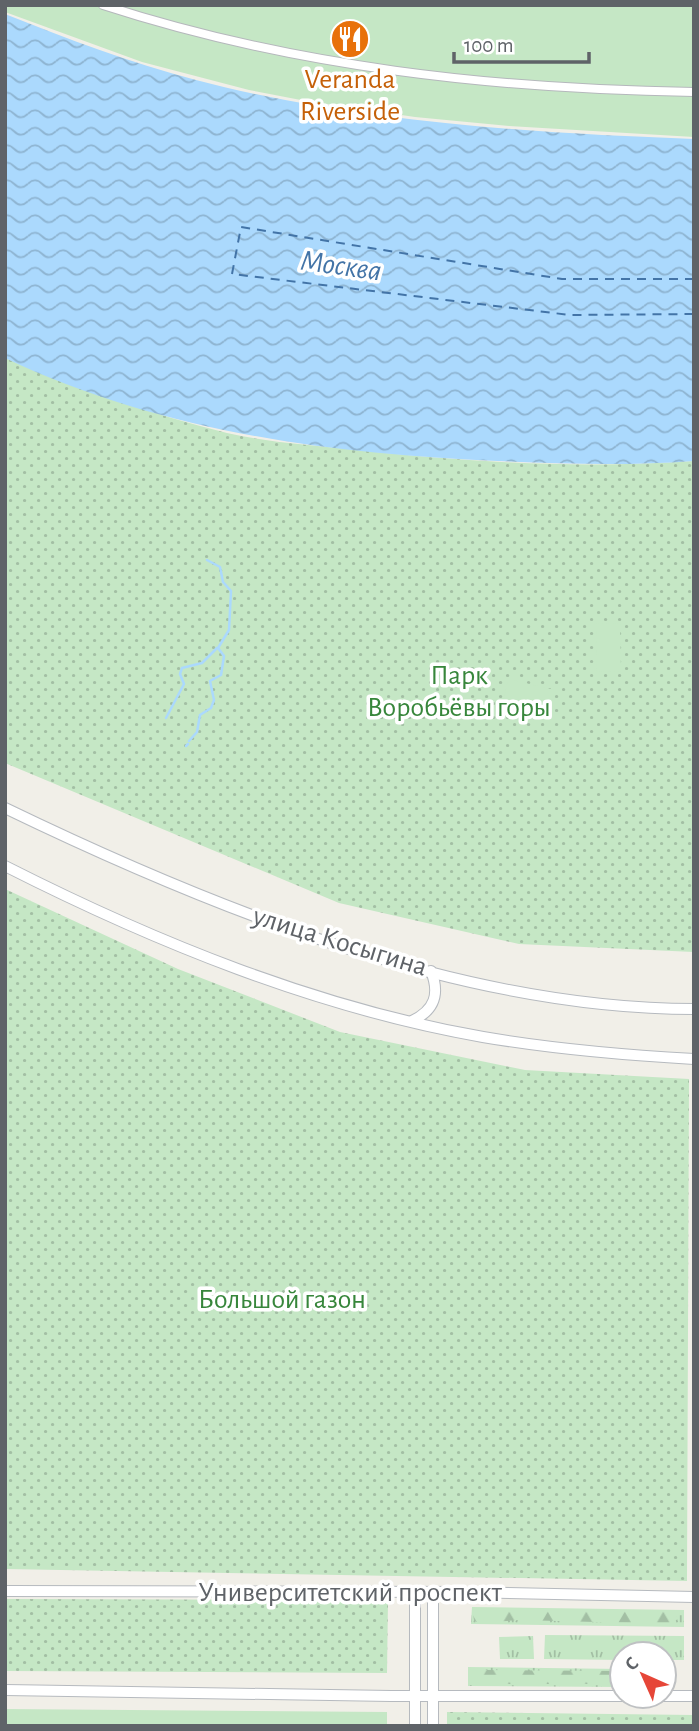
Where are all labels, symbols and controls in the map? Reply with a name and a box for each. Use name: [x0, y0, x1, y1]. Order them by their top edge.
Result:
restaurant icon: Veranda Riverside: [329, 18, 371, 60]
scale bar: [454, 21, 589, 65]
text: 100 m: [464, 35, 514, 56]
place label: Veranda Riverside: [300, 66, 400, 126]
water label: Москва: [299, 246, 383, 286]
park label: Парк Воробьёвы горы: [367, 662, 551, 722]
street label: улица Косыгина: [249, 902, 431, 982]
park label: Большой газон: [198, 1286, 366, 1314]
street label: Университетский проспект: [198, 1579, 503, 1607]
north arrow: [608, 1640, 678, 1710]
text: С: [622, 1654, 642, 1674]

